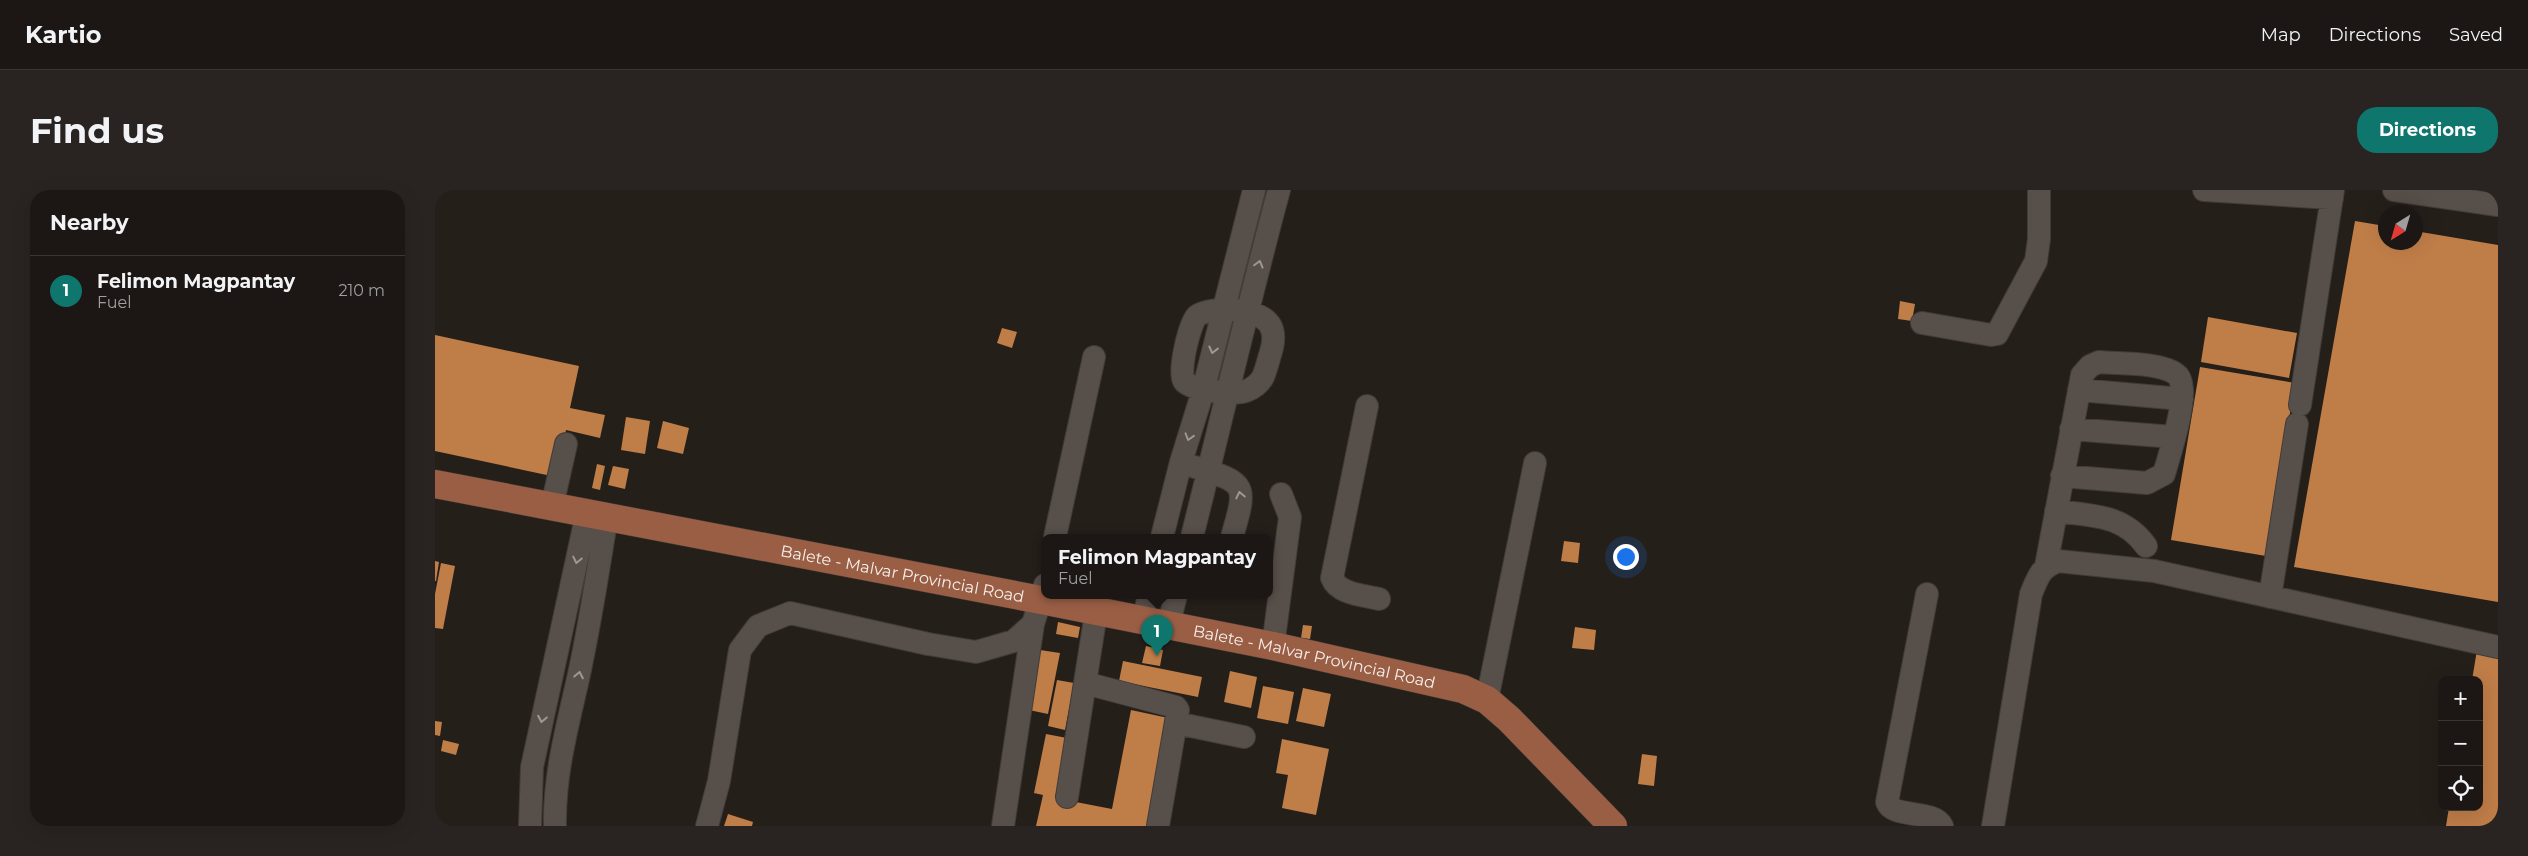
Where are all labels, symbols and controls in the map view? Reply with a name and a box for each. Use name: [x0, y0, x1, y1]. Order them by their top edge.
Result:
text: Kartio: [25, 20, 101, 49]
text: Map: [2261, 24, 2301, 46]
text: Directions: [2329, 24, 2421, 46]
text: Saved: [2449, 24, 2503, 46]
button: Directions: [2357, 107, 2498, 153]
text: Find us: [30, 109, 164, 152]
north arrow: [2378, 205, 2423, 250]
text: Nearby: [50, 210, 129, 235]
one-way arrow: [1253, 259, 1264, 268]
text: Felimon Magpantay: [97, 270, 295, 293]
text: 1: [63, 281, 69, 300]
text: 210 m: [338, 281, 385, 300]
text: Fuel: [97, 293, 132, 312]
one-way arrow: [1208, 346, 1219, 355]
one-way arrow: [1184, 433, 1194, 441]
one-way arrow: [1235, 491, 1246, 500]
popup: [1041, 534, 1273, 599]
street label: Balete - Malvar Provincial Road: [779, 541, 1026, 607]
your location: [1613, 544, 1639, 570]
text: Felimon Magpantay: [1058, 546, 1256, 569]
one-way arrow: [572, 556, 583, 565]
text: Fuel: [1058, 569, 1093, 588]
pin: 1: [1141, 615, 1173, 656]
street label: Balete - Malvar Provincial Road: [1191, 621, 1437, 692]
one-way arrow: [573, 670, 584, 679]
map controls: [2438, 676, 2483, 811]
button: +: [2438, 676, 2483, 721]
one-way arrow: [537, 714, 547, 723]
button: −: [2438, 721, 2483, 766]
button: locate: [2438, 766, 2483, 811]

